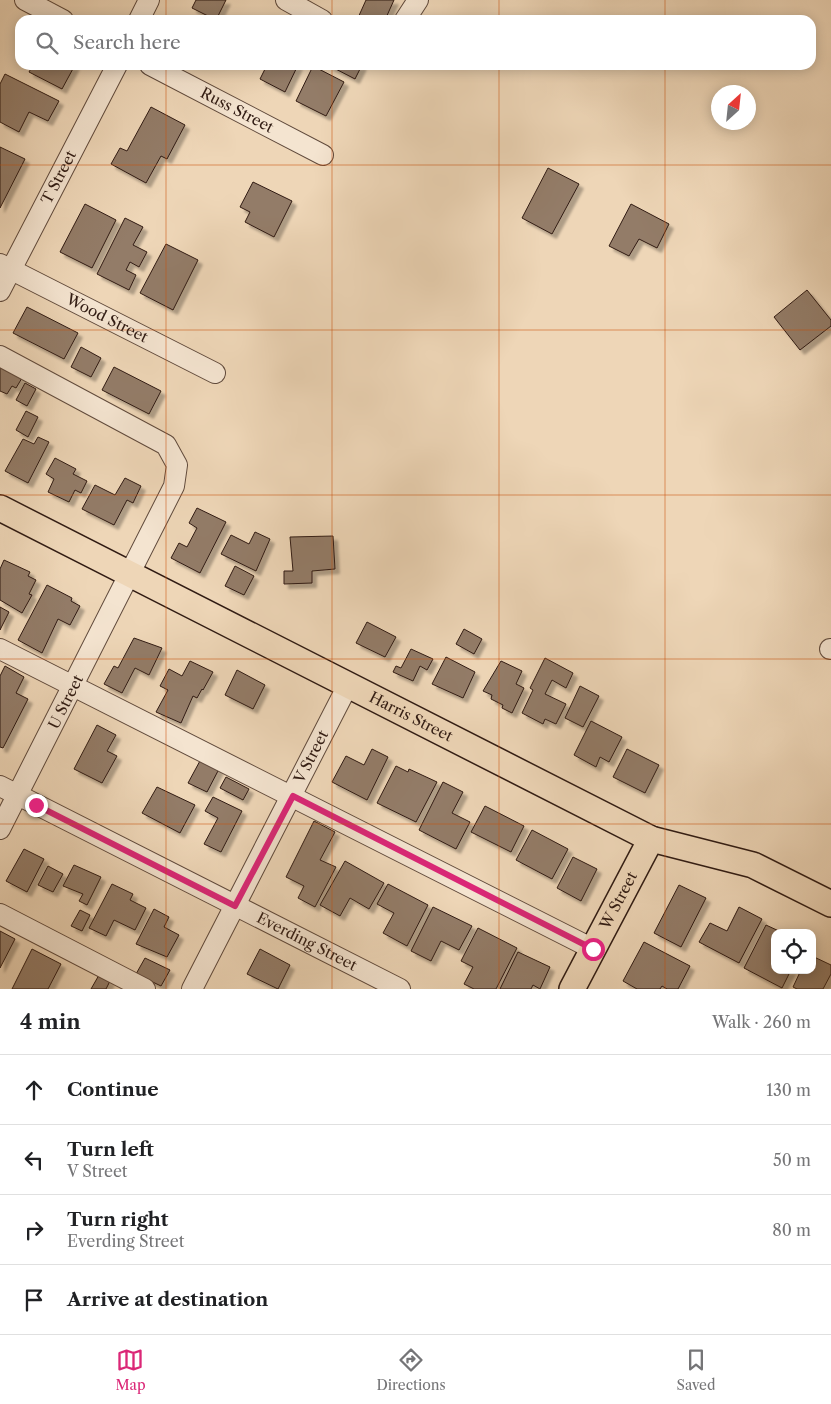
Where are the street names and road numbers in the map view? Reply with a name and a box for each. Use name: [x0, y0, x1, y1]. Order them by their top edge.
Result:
street label: Russ Street: [197, 83, 278, 137]
street label: T Street: [37, 147, 80, 207]
street label: Wood Street: [62, 289, 152, 347]
street label: U Street: [44, 671, 88, 732]
street label: Harris Street: [366, 687, 457, 746]
street label: V Street: [289, 726, 332, 787]
street label: W Street: [595, 868, 641, 933]
street label: Everding Street: [254, 908, 361, 975]

